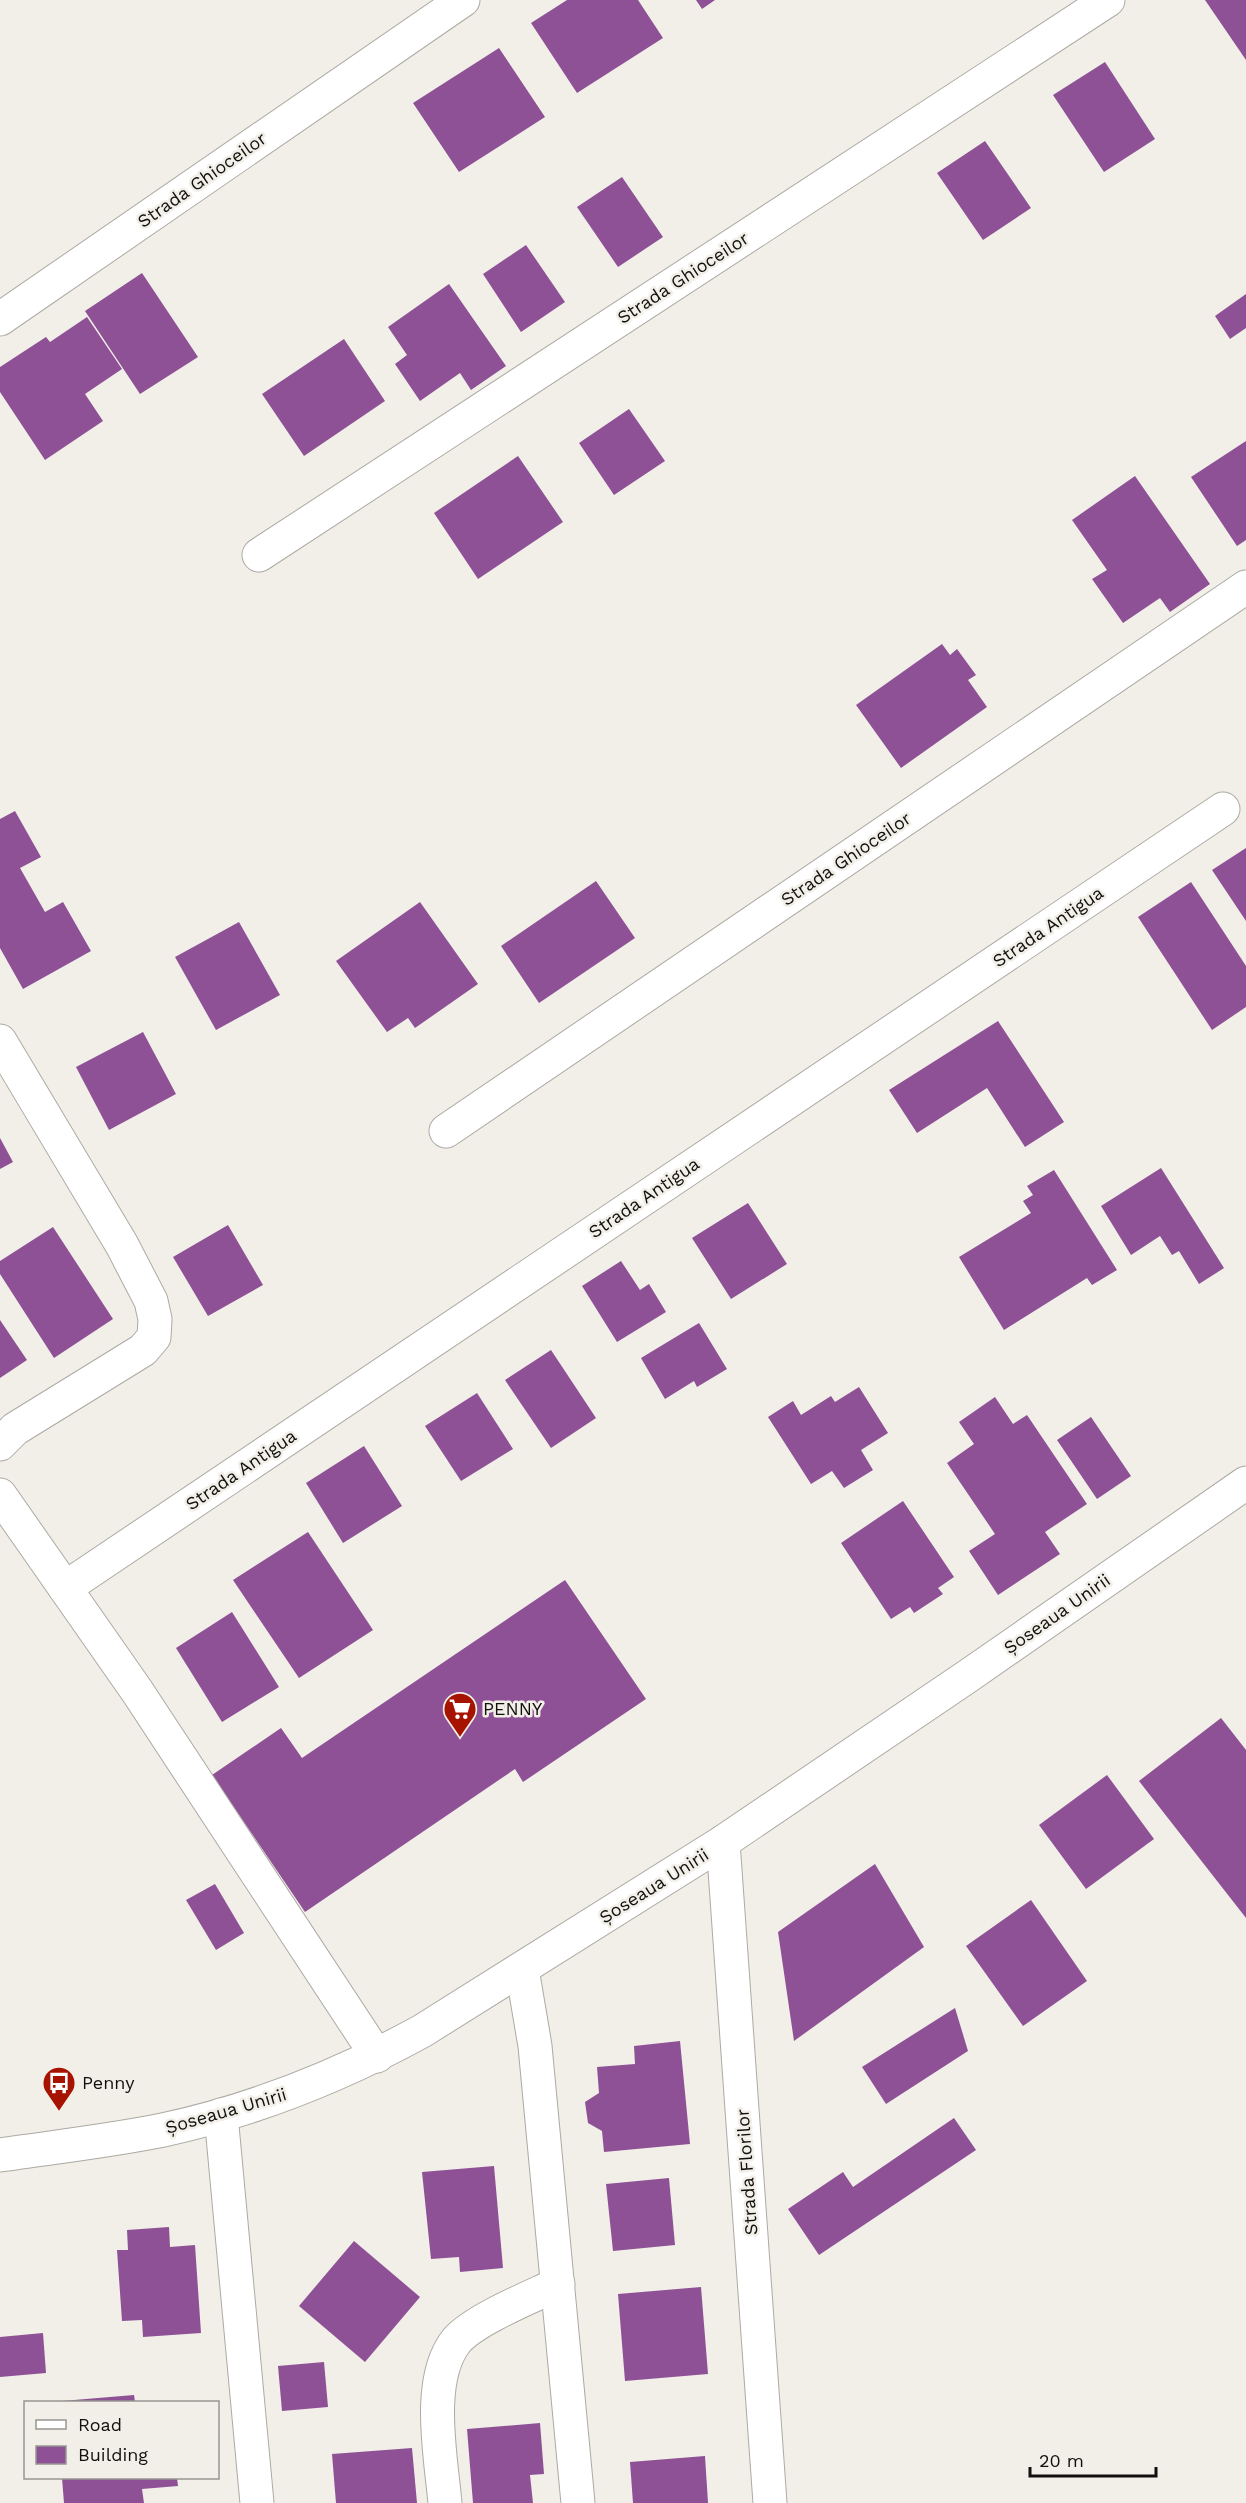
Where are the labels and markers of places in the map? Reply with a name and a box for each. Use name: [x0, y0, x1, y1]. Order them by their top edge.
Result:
supermarket icon: PENNY: [442, 1691, 478, 1738]
place label: PENNY: [483, 1698, 543, 1719]
bus stop icon: Penny: [41, 2065, 77, 2112]
place label: Penny: [82, 2072, 135, 2093]

